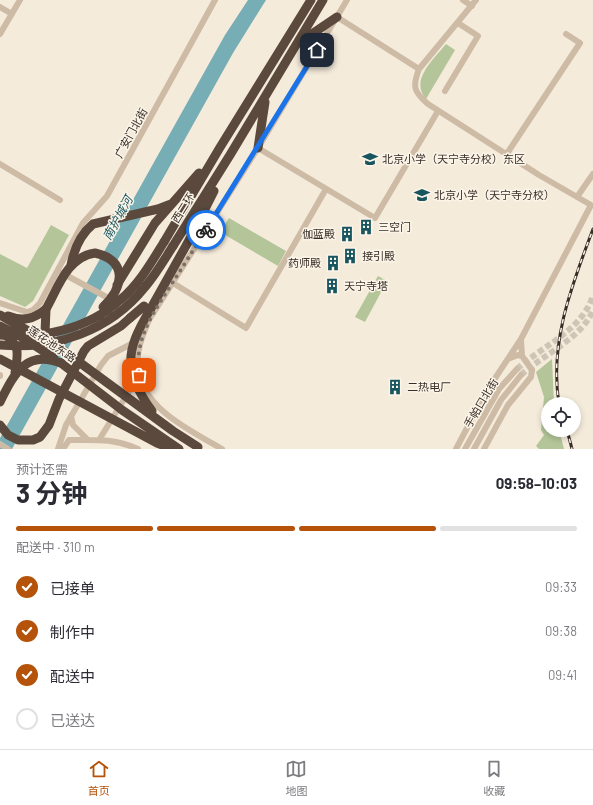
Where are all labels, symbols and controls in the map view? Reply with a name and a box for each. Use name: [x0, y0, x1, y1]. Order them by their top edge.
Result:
pin: [300, 33, 334, 67]
icon: home: [306, 39, 328, 61]
street label: 广安门北街: [112, 106, 150, 160]
school or university icon: 北京小学（天宁寺分校）东区: [361, 150, 379, 168]
place label: 北京小学（天宁寺分校）东区: [382, 152, 525, 165]
school or university icon: 北京小学（天宁寺分校）: [413, 186, 431, 204]
place label: 北京小学（天宁寺分校）: [434, 188, 555, 201]
street label: 西二环: [168, 190, 197, 225]
water label: 南护城河: [99, 191, 136, 242]
courier: [186, 210, 226, 250]
building icon: 三空门: [357, 218, 375, 236]
icon: bike: [195, 219, 217, 241]
place label: 三空门: [378, 220, 411, 233]
building icon: 伽蓝殿: [338, 225, 356, 243]
place label: 伽蓝殿: [302, 227, 335, 240]
building icon: 接引殿: [341, 247, 359, 265]
place label: 接引殿: [362, 249, 395, 262]
building icon: 药师殿: [324, 254, 342, 272]
place label: 药师殿: [288, 256, 321, 269]
building icon: 天宁寺塔: [323, 277, 341, 295]
place label: 天宁寺塔: [344, 279, 388, 292]
street label: 莲花池东路: [26, 323, 79, 364]
pin: [122, 358, 156, 392]
icon: bag: [128, 364, 150, 386]
street label: 手帕口北街: [461, 376, 500, 430]
building icon: 二热电厂: [386, 378, 404, 396]
place label: 二热电厂: [407, 380, 451, 393]
map controls: [541, 397, 581, 437]
button: locate: [541, 397, 581, 437]
text: 预计还需: [16, 461, 68, 477]
text: 09:58–10:03: [496, 474, 577, 492]
text: 3 分钟: [16, 477, 87, 508]
text: 配送中 · 310 m: [16, 539, 95, 555]
icon: check: [16, 576, 38, 598]
text: 已接单: [50, 579, 95, 597]
text: 09:33: [545, 579, 577, 595]
icon: check: [16, 620, 38, 642]
text: 制作中: [50, 623, 95, 641]
text: 09:38: [545, 623, 577, 639]
icon: check: [16, 664, 38, 686]
text: 配送中: [50, 667, 95, 685]
text: 09:41: [548, 667, 577, 683]
text: 已送达: [50, 711, 95, 729]
tab: 首页: [88, 758, 110, 798]
tab: 地图: [285, 758, 307, 798]
tab: 收藏: [483, 758, 505, 798]

